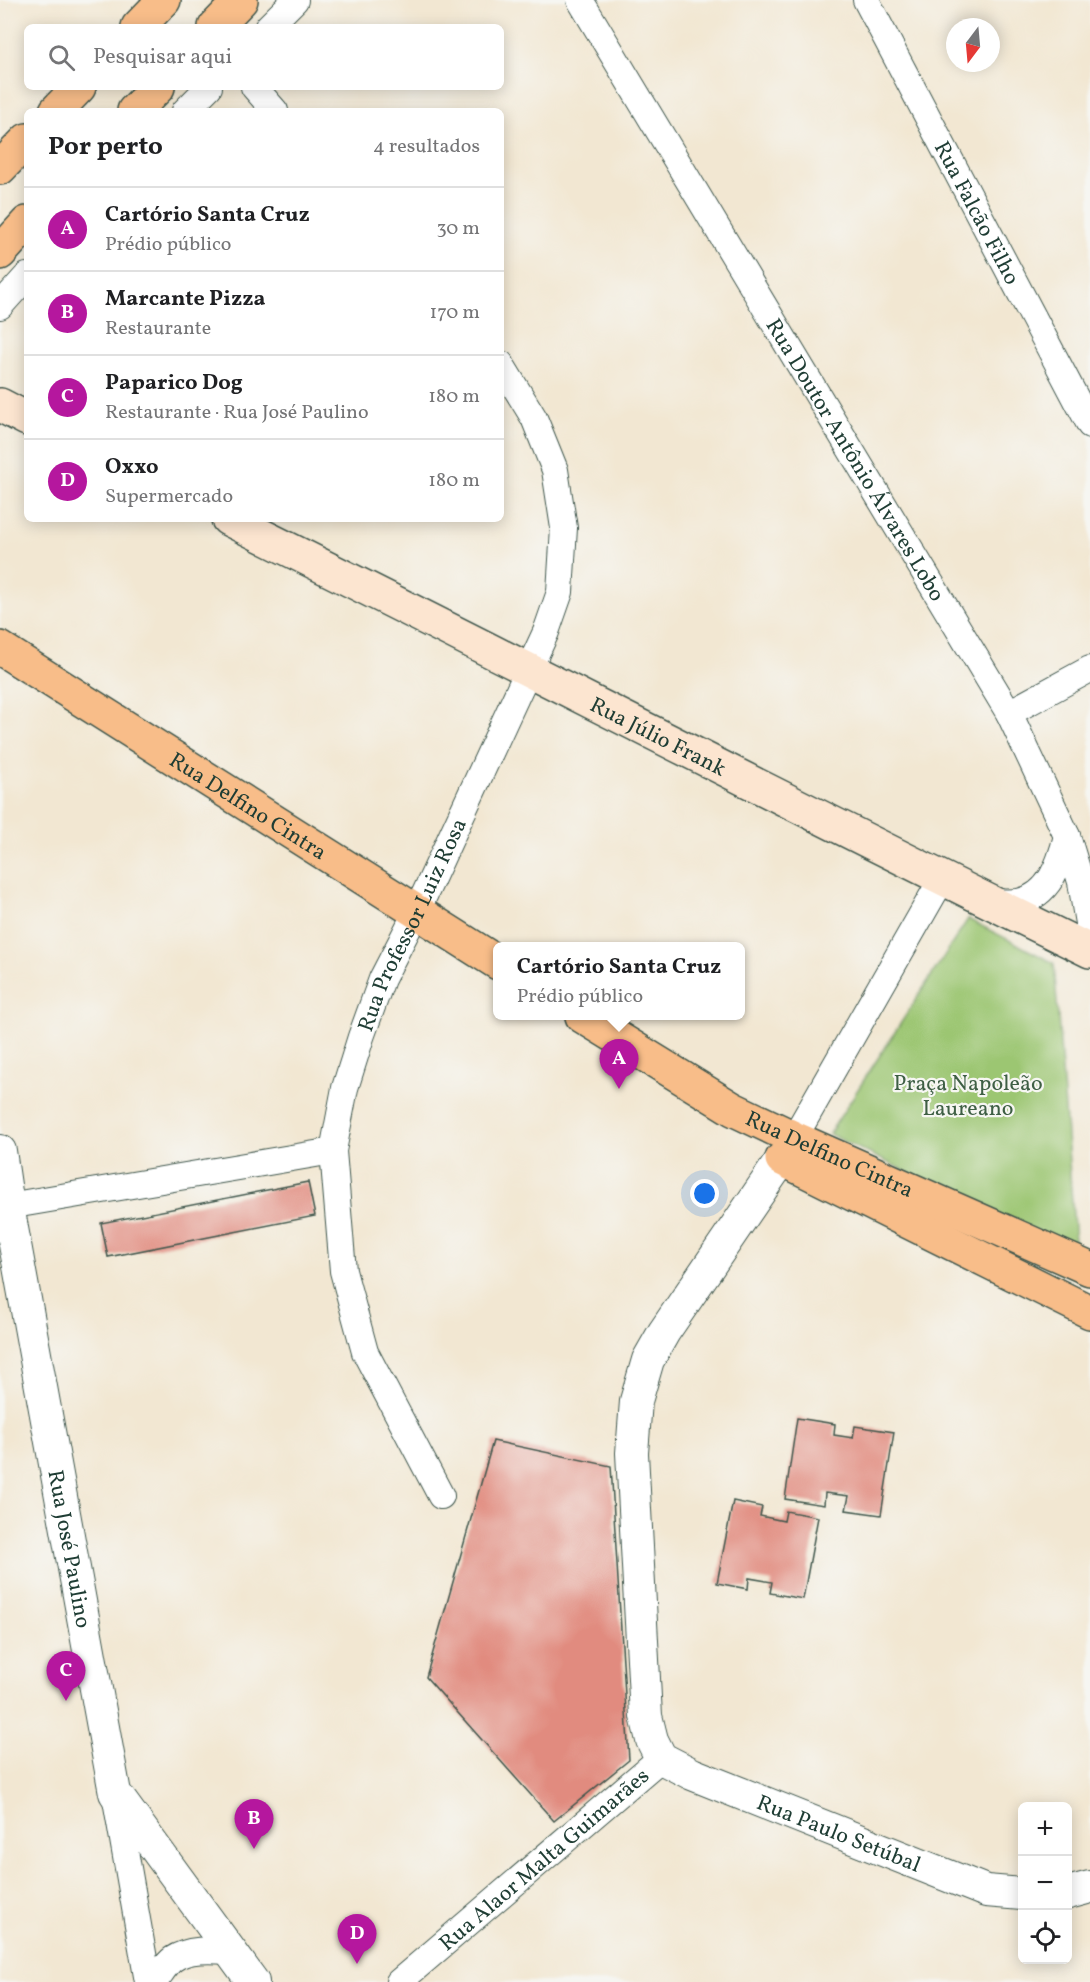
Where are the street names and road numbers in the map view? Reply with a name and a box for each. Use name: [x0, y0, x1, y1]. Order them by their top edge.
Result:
street label: Rua Falcão Filho: [925, 136, 1026, 291]
street label: Rua Doutor Antônio Álvares Lobo: [757, 313, 951, 608]
street label: Rua Júlio Frank: [584, 691, 731, 785]
street label: Rua Delfino Cintra: [162, 746, 332, 869]
street label: Rua Professor Luiz Rosa: [351, 814, 476, 1036]
street label: Rua Delfino Cintra: [740, 1104, 918, 1207]
street label: Rua José Paulino: [38, 1468, 98, 1631]
street label: Rua Alaor Malta Guimarães: [433, 1762, 657, 1959]
street label: Rua Paulo Setúbal: [752, 1788, 925, 1881]

